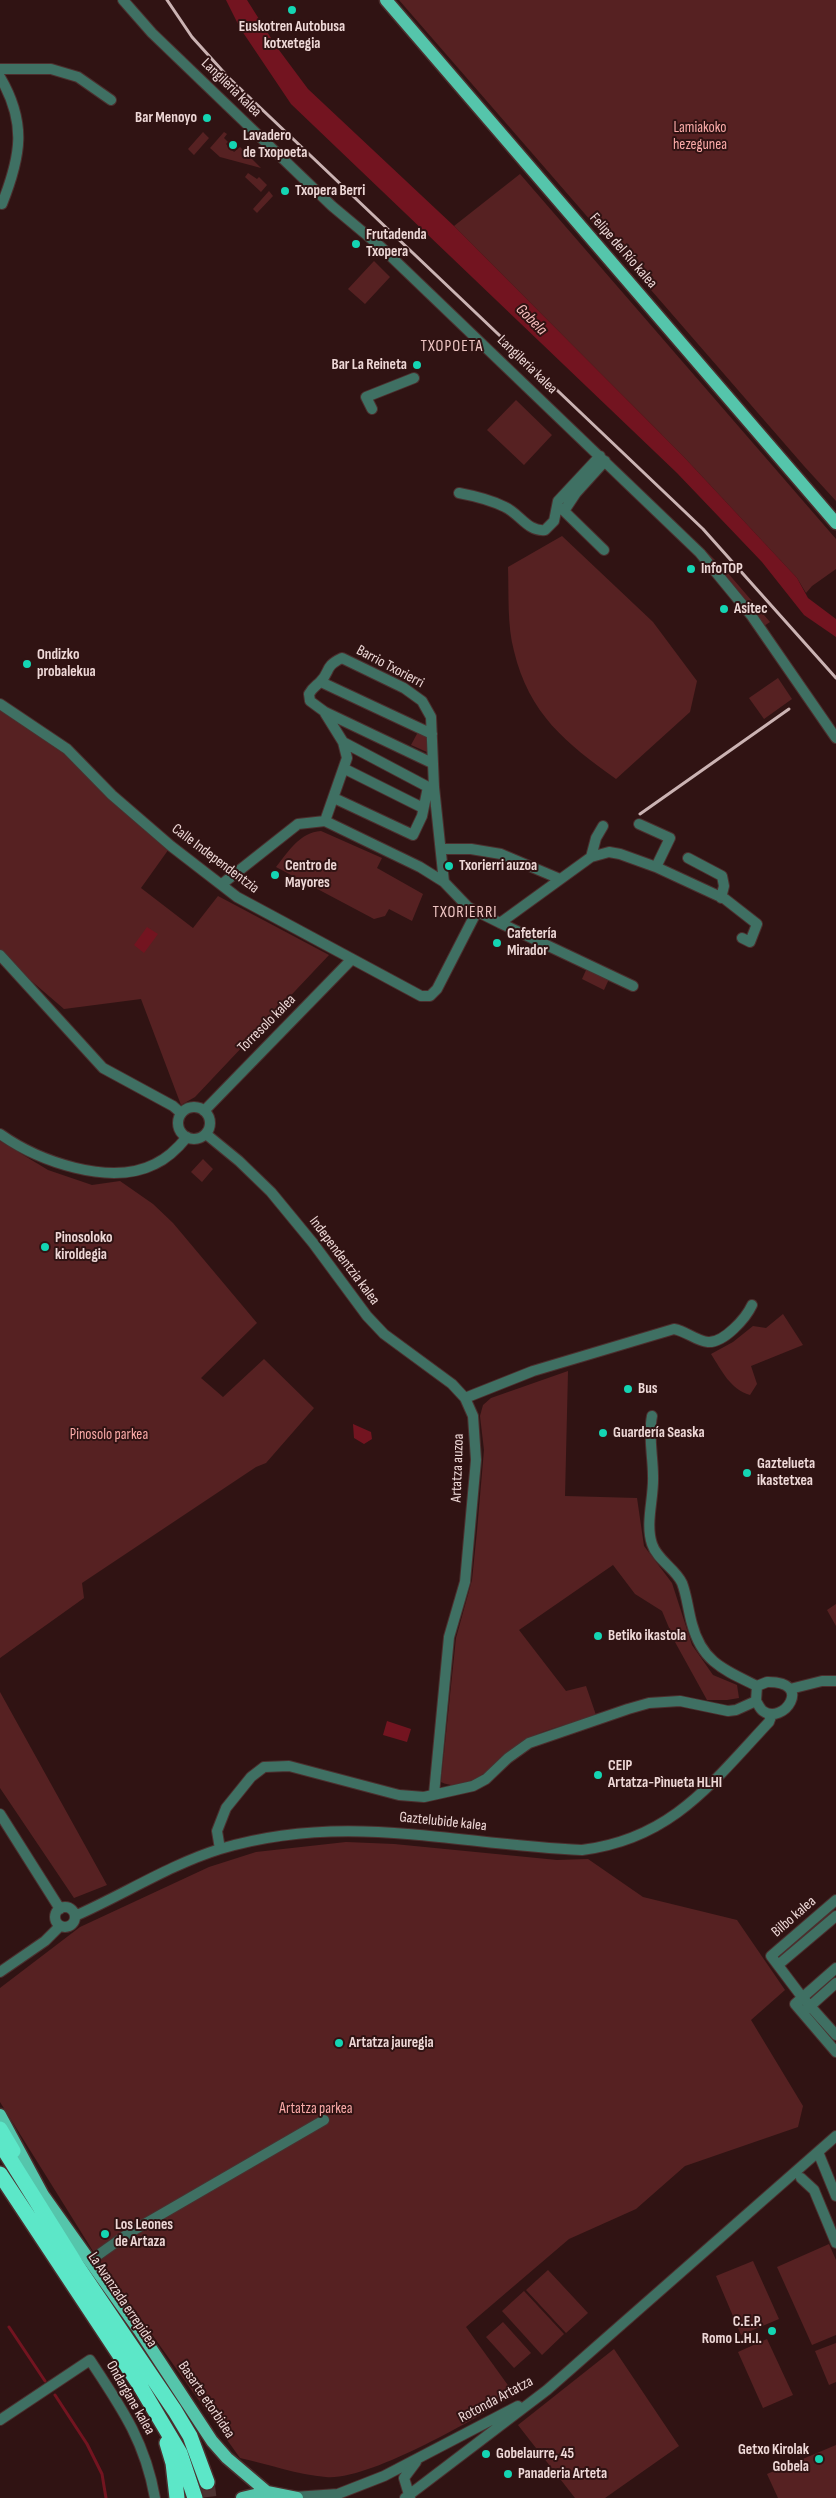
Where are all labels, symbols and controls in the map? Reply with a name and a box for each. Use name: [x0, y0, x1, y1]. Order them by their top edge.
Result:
marker: Euskotren Autobusa kotxetegia: [286, 4, 298, 16]
place label: Euskotren Autobusa kotxetegia: [239, 18, 345, 53]
street label: Langileria kalea: [197, 55, 265, 121]
place label: Bar Menoyo: [135, 109, 197, 127]
marker: Bar Menoyo: [201, 112, 213, 124]
park label: Lamiakoko hezegunea: [673, 119, 727, 154]
place label: Lavadero de Txopoeta: [243, 127, 307, 162]
marker: Lavadero de Txopoeta: [227, 139, 239, 151]
place label: Txopera Berri: [295, 182, 365, 200]
marker: Txopera Berri: [279, 185, 291, 197]
street label: Felipe del Río kalea: [585, 210, 661, 292]
place label: Frutadenda Txopera: [366, 226, 427, 261]
marker: Frutadenda Txopera: [350, 238, 362, 250]
water label: Gobela: [511, 300, 551, 340]
street label: Langileria kalea: [493, 332, 561, 398]
district label: TXOPOETA: [420, 337, 484, 357]
place label: Bar La Reineta: [331, 356, 407, 374]
marker: Bar La Reineta: [411, 359, 423, 371]
place label: InfoTOP: [701, 560, 743, 578]
marker: InfoTOP: [685, 563, 697, 575]
place label: Asitec: [734, 600, 768, 618]
marker: Asitec: [718, 603, 730, 615]
street label: Barrio Txorierri: [353, 642, 427, 692]
place label: Ondizko probalekua: [37, 646, 96, 681]
marker: Ondizko probalekua: [21, 658, 33, 670]
street label: Calle Independentzia: [168, 820, 262, 898]
place label: Centro de Mayores: [285, 857, 337, 892]
place label: Txorierri auzoa: [459, 857, 537, 875]
marker: Txorierri auzoa: [443, 860, 455, 872]
marker: Centro de Mayores: [269, 869, 281, 881]
district label: TXORIERRI: [431, 903, 499, 923]
place label: Cafetería Mirador: [507, 925, 557, 960]
marker: Cafetería Mirador: [491, 937, 503, 949]
street label: Torresolo kalea: [234, 991, 300, 1057]
street label: Independentzia kalea: [305, 1213, 383, 1309]
place label: Pinosoloko kiroldegia: [55, 1229, 113, 1264]
marker: Pinosoloko kiroldegia: [39, 1241, 51, 1253]
place label: Bus: [638, 1380, 657, 1398]
marker: Bus: [622, 1383, 634, 1395]
place label: Guardería Seaska: [613, 1424, 705, 1442]
park label: Pinosolo parkea: [70, 1426, 148, 1444]
marker: Guardería Seaska: [597, 1427, 609, 1439]
street label: Artatza auzoa: [448, 1433, 468, 1503]
place label: Gaztelueta ikastetxea: [757, 1455, 815, 1490]
marker: Gaztelueta ikastetxea: [741, 1467, 753, 1479]
place label: Betiko ikastola: [608, 1627, 686, 1645]
marker: Betiko ikastola: [592, 1630, 604, 1642]
place label: CEIP Artatza-Pìnueta HLHI: [608, 1757, 722, 1792]
marker: CEIP Artatza-Pìnueta HLHI: [592, 1769, 604, 1781]
street label: Gaztelubide kalea: [398, 1808, 488, 1836]
street label: Bilbo kalea: [768, 1893, 820, 1941]
place label: Artatza jauregia: [349, 2034, 434, 2052]
marker: Artatza jauregia: [333, 2037, 345, 2049]
park label: Artatza parkea: [279, 2100, 353, 2118]
place label: Los Leones de Artaza: [115, 2216, 173, 2251]
marker: Los Leones de Artaza: [99, 2228, 111, 2240]
street label: La Avanzada errepidea: [84, 2249, 160, 2351]
place label: C.E.P. Romo L.H.I.: [702, 2313, 762, 2348]
marker: C.E.P. Romo L.H.I.: [766, 2325, 778, 2337]
street label: Ondargane kalea: [102, 2358, 158, 2438]
street label: Basarte etorbidea: [174, 2358, 238, 2442]
street label: Rotonda Artatza: [456, 2373, 536, 2427]
place label: Getxo Kirolak Gobela: [738, 2441, 809, 2476]
place label: Gobelaurre, 45: [496, 2445, 574, 2463]
marker: Gobelaurre, 45: [480, 2448, 492, 2460]
marker: Getxo Kirolak Gobela: [813, 2453, 825, 2465]
place label: Panaderia Arteta: [518, 2465, 607, 2483]
marker: Panaderia Arteta: [502, 2468, 514, 2480]

